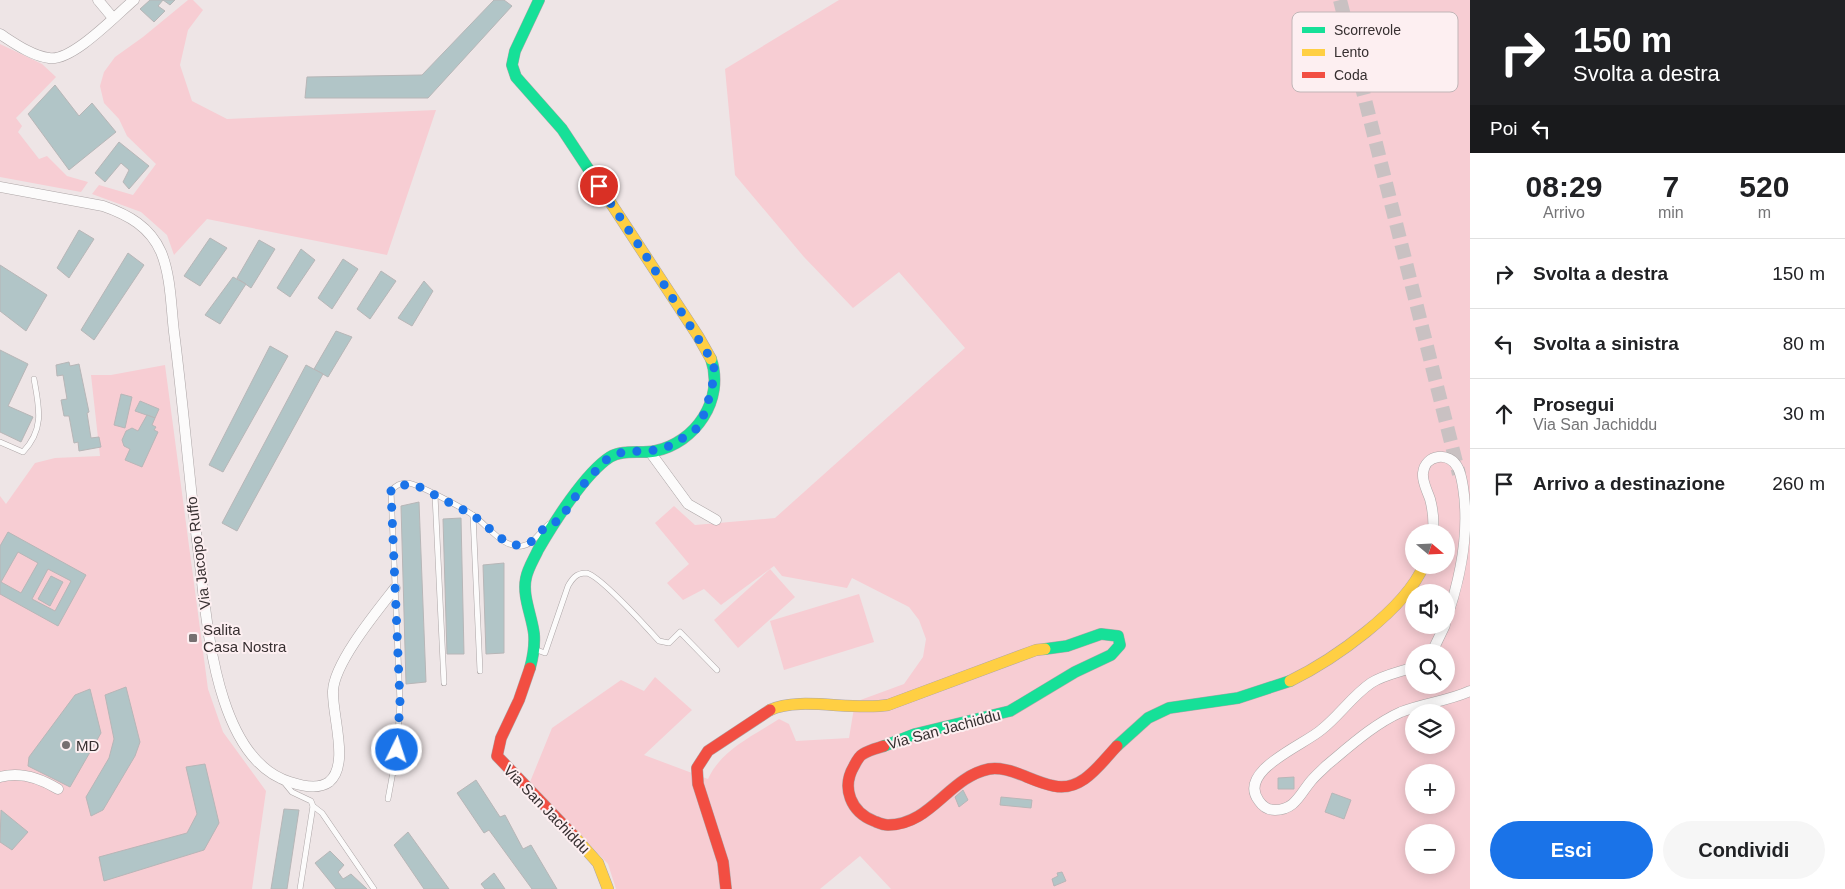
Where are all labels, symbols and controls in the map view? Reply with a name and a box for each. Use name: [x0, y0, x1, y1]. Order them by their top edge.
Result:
legend: [1292, 12, 1458, 92]
icon: right: [1490, 20, 1555, 85]
text: 150 m: [1573, 20, 1672, 59]
text: Scorrevole: [1334, 22, 1401, 38]
text: Lento: [1334, 44, 1369, 60]
text: Svolta a destra: [1573, 61, 1720, 86]
text: Coda: [1334, 67, 1368, 83]
icon: left: [1527, 115, 1555, 143]
text: Poi: [1490, 118, 1517, 139]
pin: [578, 165, 620, 207]
text: 08:29: [1526, 170, 1602, 203]
text: 7: [1662, 170, 1679, 203]
text: 520: [1739, 170, 1789, 203]
icon: arrive: [585, 172, 613, 200]
text: Arrivo: [1543, 204, 1585, 221]
text: min: [1658, 204, 1684, 221]
text: m: [1758, 204, 1771, 221]
icon: right: [1490, 260, 1518, 288]
text: Svolta a destra: [1533, 263, 1668, 284]
text: 150 m: [1772, 263, 1825, 284]
icon: left: [1490, 330, 1518, 358]
text: Svolta a sinistra: [1533, 333, 1679, 354]
text: 80 m: [1783, 333, 1825, 354]
text: Prosegui: [1533, 394, 1614, 415]
icon: ahead: [1490, 400, 1518, 428]
text: 30 m: [1783, 403, 1825, 424]
text: Via San Jachiddu: [1533, 416, 1657, 433]
icon: arrive: [1490, 470, 1518, 498]
text: Arrivo a destinazione: [1533, 473, 1725, 494]
text: 260 m: [1772, 473, 1825, 494]
street label: Via Jacopo Ruffo: [183, 496, 213, 610]
north arrow: [1405, 524, 1455, 574]
map controls: [1405, 524, 1455, 874]
button: sound: [1405, 584, 1455, 634]
place label: Salita Casa Nostra: [203, 621, 287, 655]
marker: Salita Casa Nostra: [187, 632, 199, 644]
button: search: [1405, 644, 1455, 694]
button: layers: [1405, 704, 1455, 754]
street label: Via San Jachiddu: [886, 706, 1002, 752]
position arrow: [370, 723, 422, 775]
place label: MD: [76, 737, 99, 754]
marker: MD: [60, 739, 72, 751]
street label: Via San Jachiddu: [500, 761, 594, 857]
button: +: [1405, 764, 1455, 814]
button: Esci: [1490, 821, 1653, 879]
button: Condividi: [1663, 821, 1825, 879]
button: −: [1405, 824, 1455, 874]

